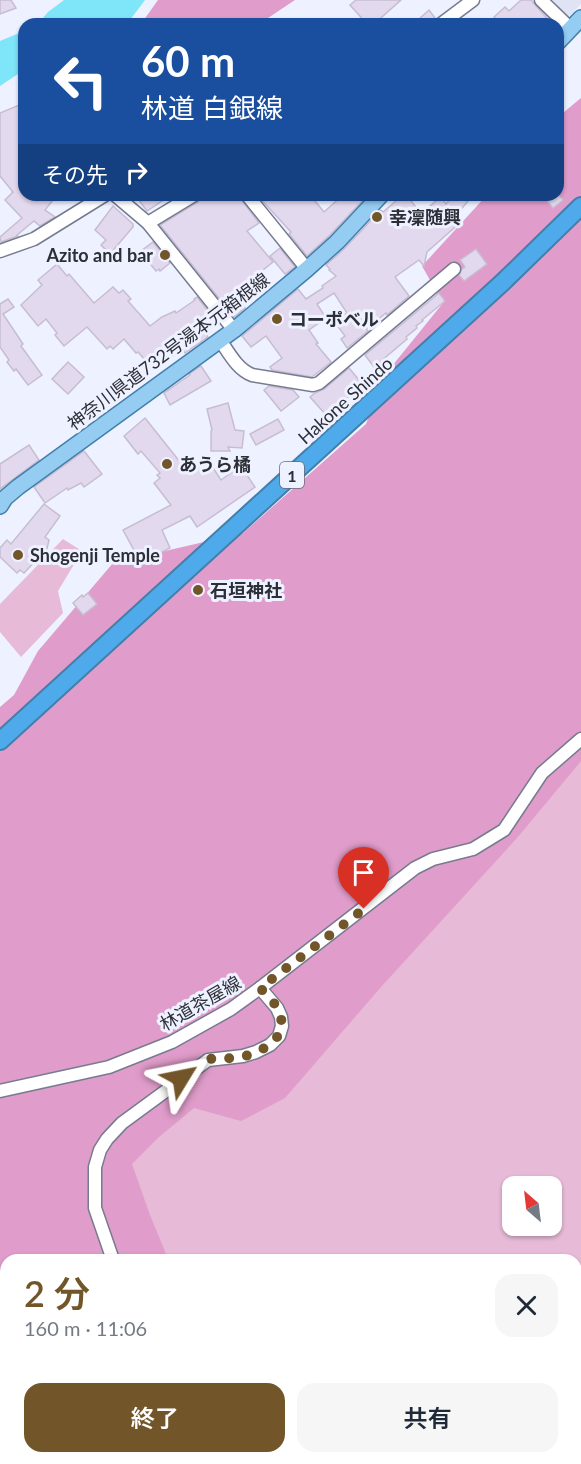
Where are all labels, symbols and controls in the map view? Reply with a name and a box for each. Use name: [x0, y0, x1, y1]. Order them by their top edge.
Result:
text: 60 m: [141, 36, 235, 86]
icon: left: [42, 42, 120, 120]
text: 林道 白銀線: [141, 91, 283, 124]
icon: right: [120, 156, 153, 189]
text: その先: [42, 161, 108, 188]
place label: 幸凜随興: [389, 206, 461, 228]
marker: 幸凜随興: [370, 210, 384, 224]
place label: Azito and bar: [45, 244, 153, 266]
marker: Azito and bar: [158, 248, 172, 262]
street label: 神奈川県道732号湯本元箱根線: [63, 268, 273, 434]
place label: コーポベル: [289, 308, 379, 330]
marker: コーポベル: [270, 312, 284, 326]
street label: Hakone Shindo: [293, 352, 397, 448]
place label: あうら橘: [179, 453, 251, 475]
marker: あうら橘: [160, 457, 174, 471]
road number: 1: [280, 462, 304, 488]
place label: Shogenji Temple: [30, 544, 160, 566]
marker: Shogenji Temple: [11, 548, 25, 562]
place label: 石垣神社: [210, 579, 282, 601]
marker: 石垣神社: [191, 583, 205, 597]
pin: [338, 847, 389, 909]
icon: arrive: [347, 856, 380, 889]
street label: 林道茶屋線: [156, 971, 244, 1035]
position arrow: [149, 1046, 213, 1110]
north arrow: [502, 1176, 562, 1236]
map controls: [502, 1176, 562, 1236]
text: 2 分: [24, 1271, 90, 1315]
button: close: [495, 1274, 558, 1337]
text: 160 m · 11:06: [24, 1316, 147, 1340]
button: 終了: [24, 1383, 285, 1452]
button: 共有: [297, 1383, 558, 1452]

